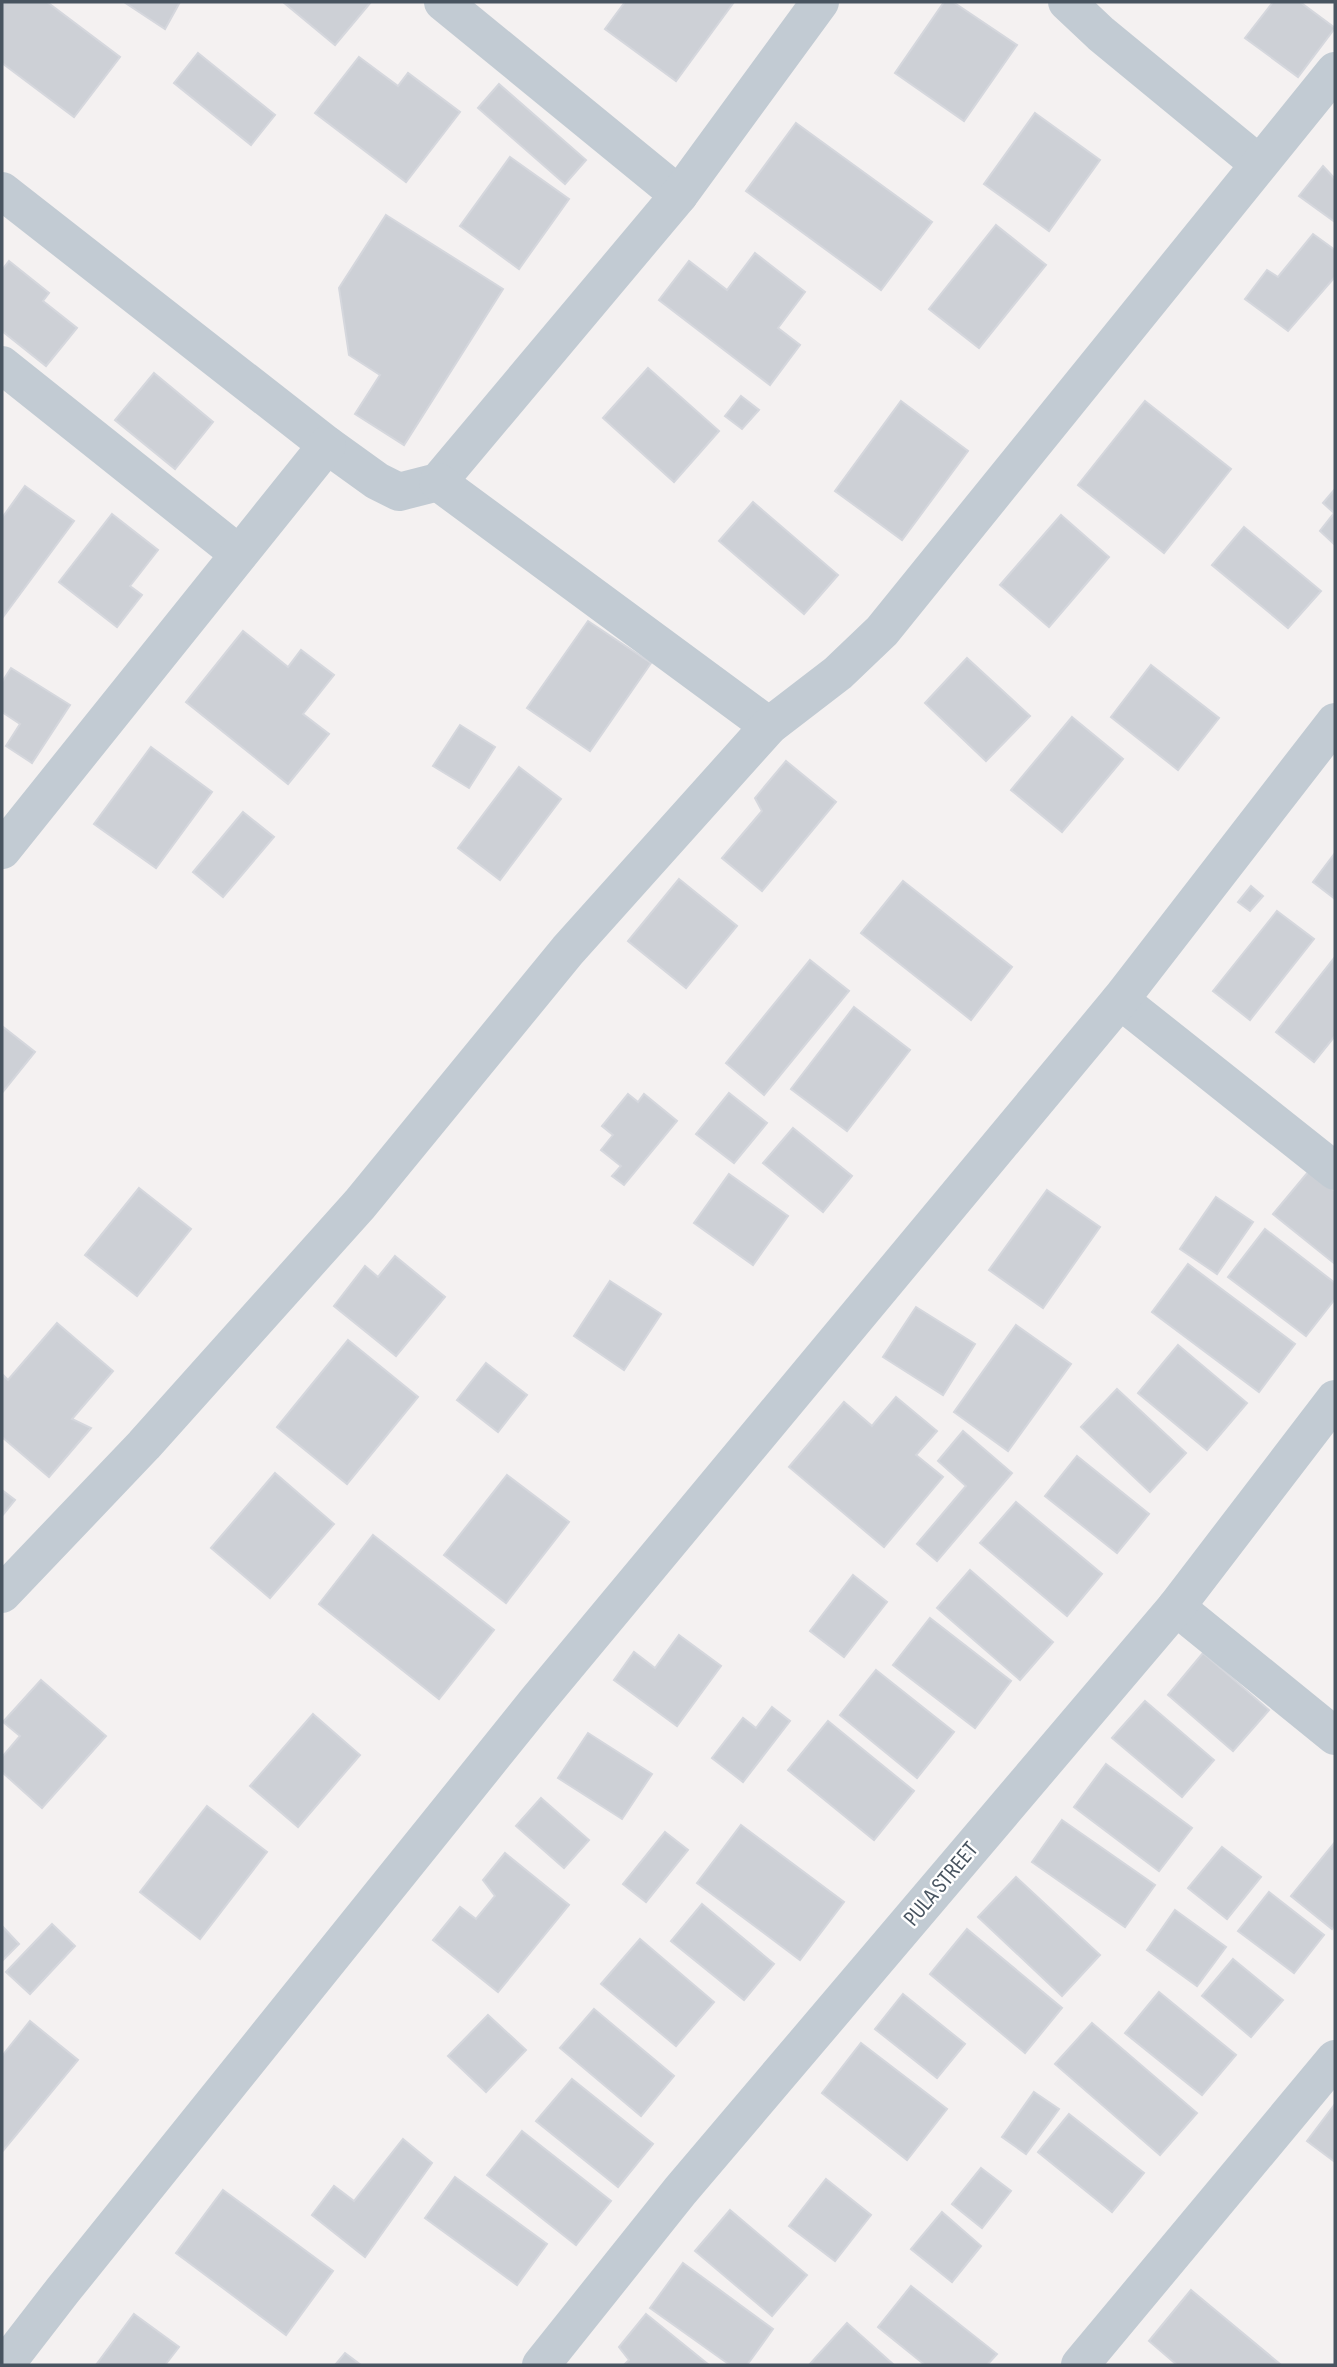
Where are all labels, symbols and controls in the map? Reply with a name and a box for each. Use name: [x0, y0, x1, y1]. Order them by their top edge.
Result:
street label: PULA STREET: [898, 1836, 984, 1932]

